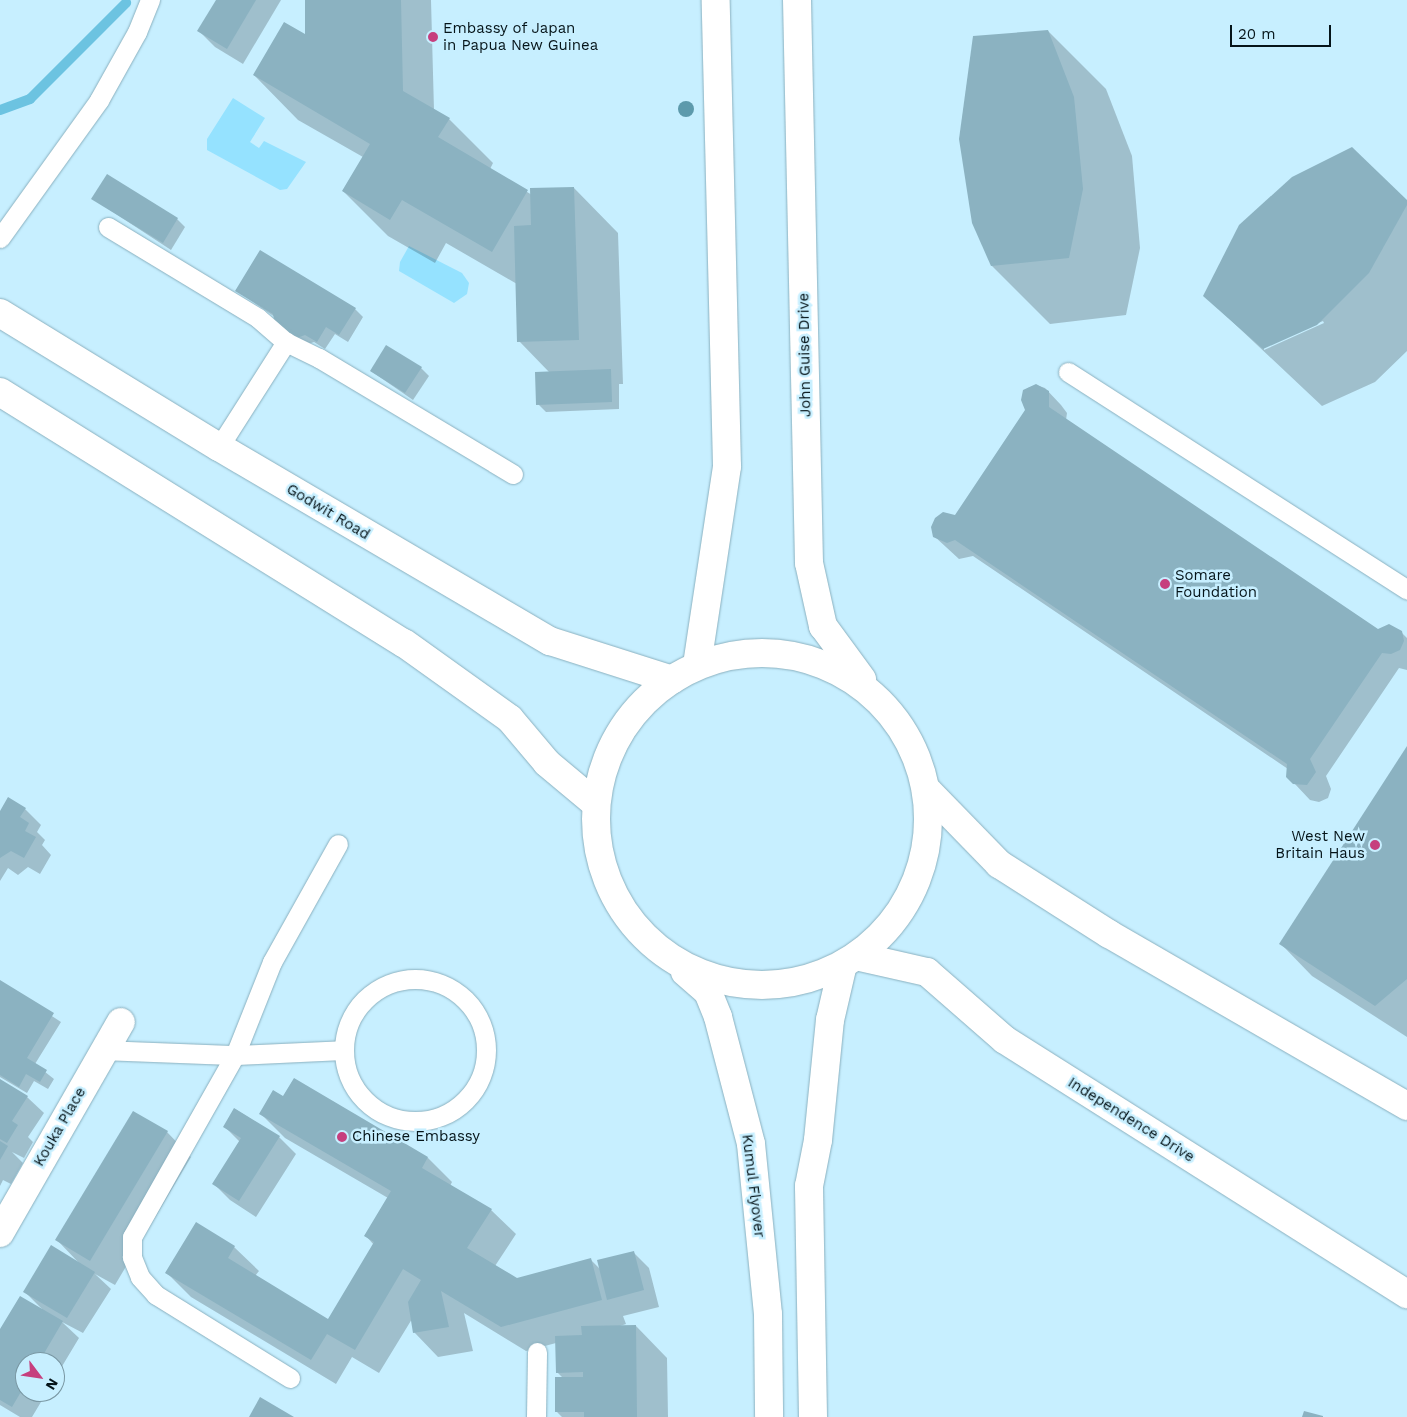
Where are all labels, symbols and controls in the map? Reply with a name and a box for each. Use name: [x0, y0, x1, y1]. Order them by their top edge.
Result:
scale bar: [1232, 15, 1333, 47]
place label: Embassy of Japan in Papua New Guinea: [443, 19, 599, 54]
text: 20 m: [1238, 25, 1276, 43]
marker: Embassy of Japan in Papua New Guinea: [427, 31, 439, 43]
street label: John Guise Drive: [795, 293, 815, 417]
street label: Godwit Road: [283, 480, 373, 544]
place label: Somare Foundation: [1175, 566, 1257, 601]
marker: Somare Foundation: [1159, 578, 1171, 590]
place label: West New Britain Haus: [1275, 827, 1365, 862]
marker: West New Britain Haus: [1369, 839, 1381, 851]
street label: Independence Drive: [1064, 1074, 1198, 1166]
street label: Kouka Place: [30, 1084, 90, 1170]
place label: Chinese Embassy: [352, 1128, 480, 1146]
marker: Chinese Embassy: [336, 1131, 348, 1143]
street label: Kumul Flyover: [738, 1133, 768, 1239]
north arrow: [15, 1352, 65, 1402]
text: N: [42, 1376, 62, 1393]

